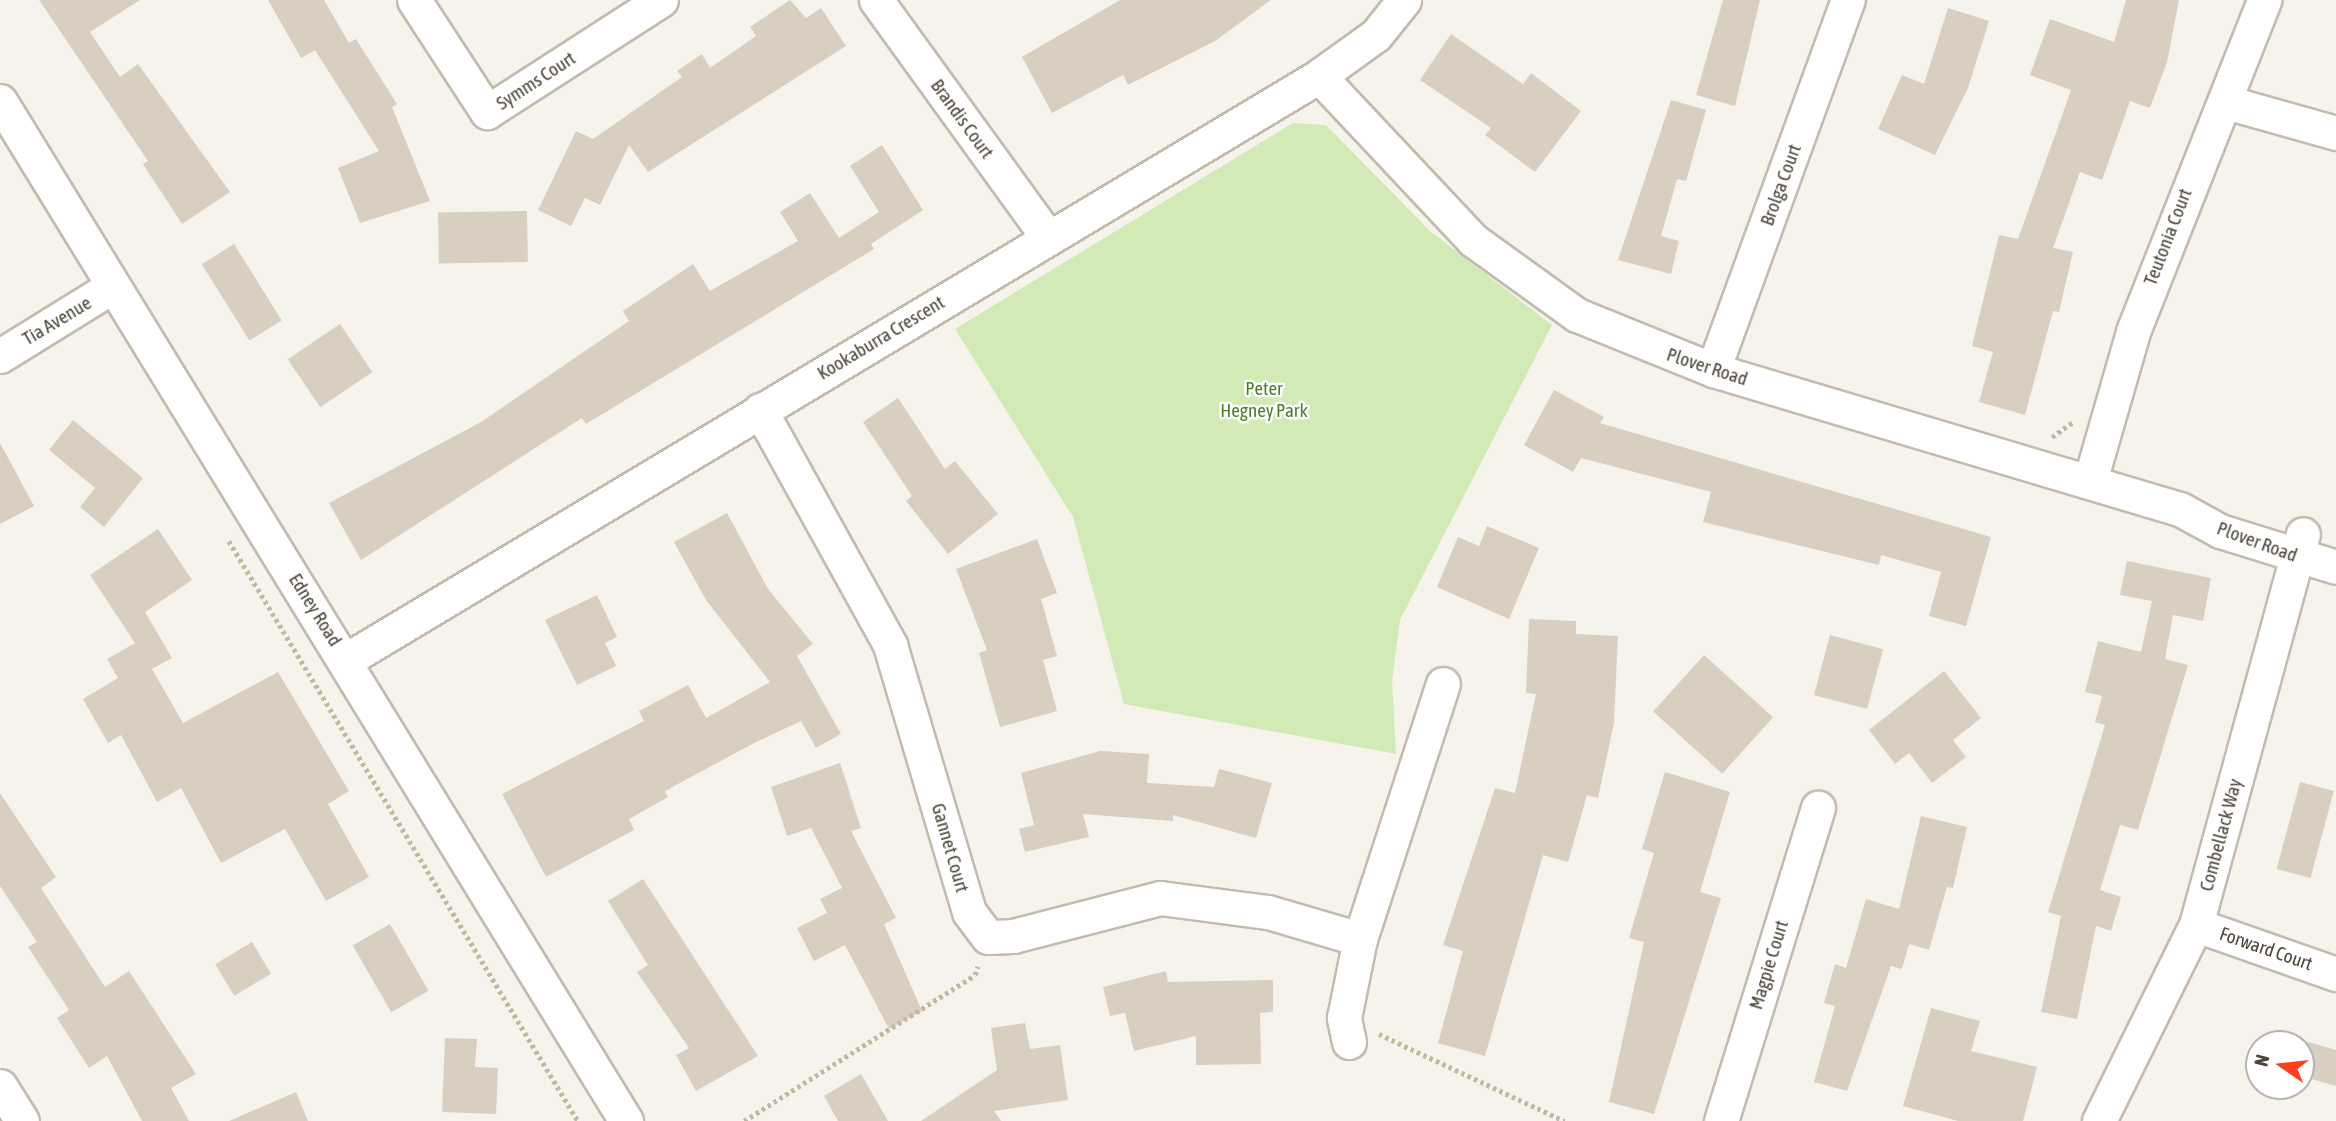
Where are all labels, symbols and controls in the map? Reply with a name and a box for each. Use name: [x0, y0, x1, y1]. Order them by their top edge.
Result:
street label: Symms Court: [492, 47, 580, 115]
street label: Brandis Court: [926, 75, 998, 163]
street label: Brolga Court: [1756, 141, 1806, 229]
street label: Teutonia Court: [2139, 185, 2197, 289]
street label: Kookaburra Crescent: [813, 291, 949, 385]
street label: Tia Avenue: [18, 292, 96, 350]
street label: Plover Road: [1664, 343, 1750, 391]
park label: Peter Hegney Park: [1220, 378, 1308, 422]
street label: Plover Road: [2214, 517, 2300, 567]
street label: Edney Road: [284, 569, 346, 651]
street label: Combellack Way: [2195, 776, 2247, 894]
street label: Gannet Court: [926, 801, 974, 895]
street label: Magpie Court: [1745, 918, 1793, 1012]
street label: Forward Court: [2217, 923, 2315, 975]
north arrow: [2245, 1030, 2315, 1100]
text: N: [2250, 1052, 2274, 1069]

